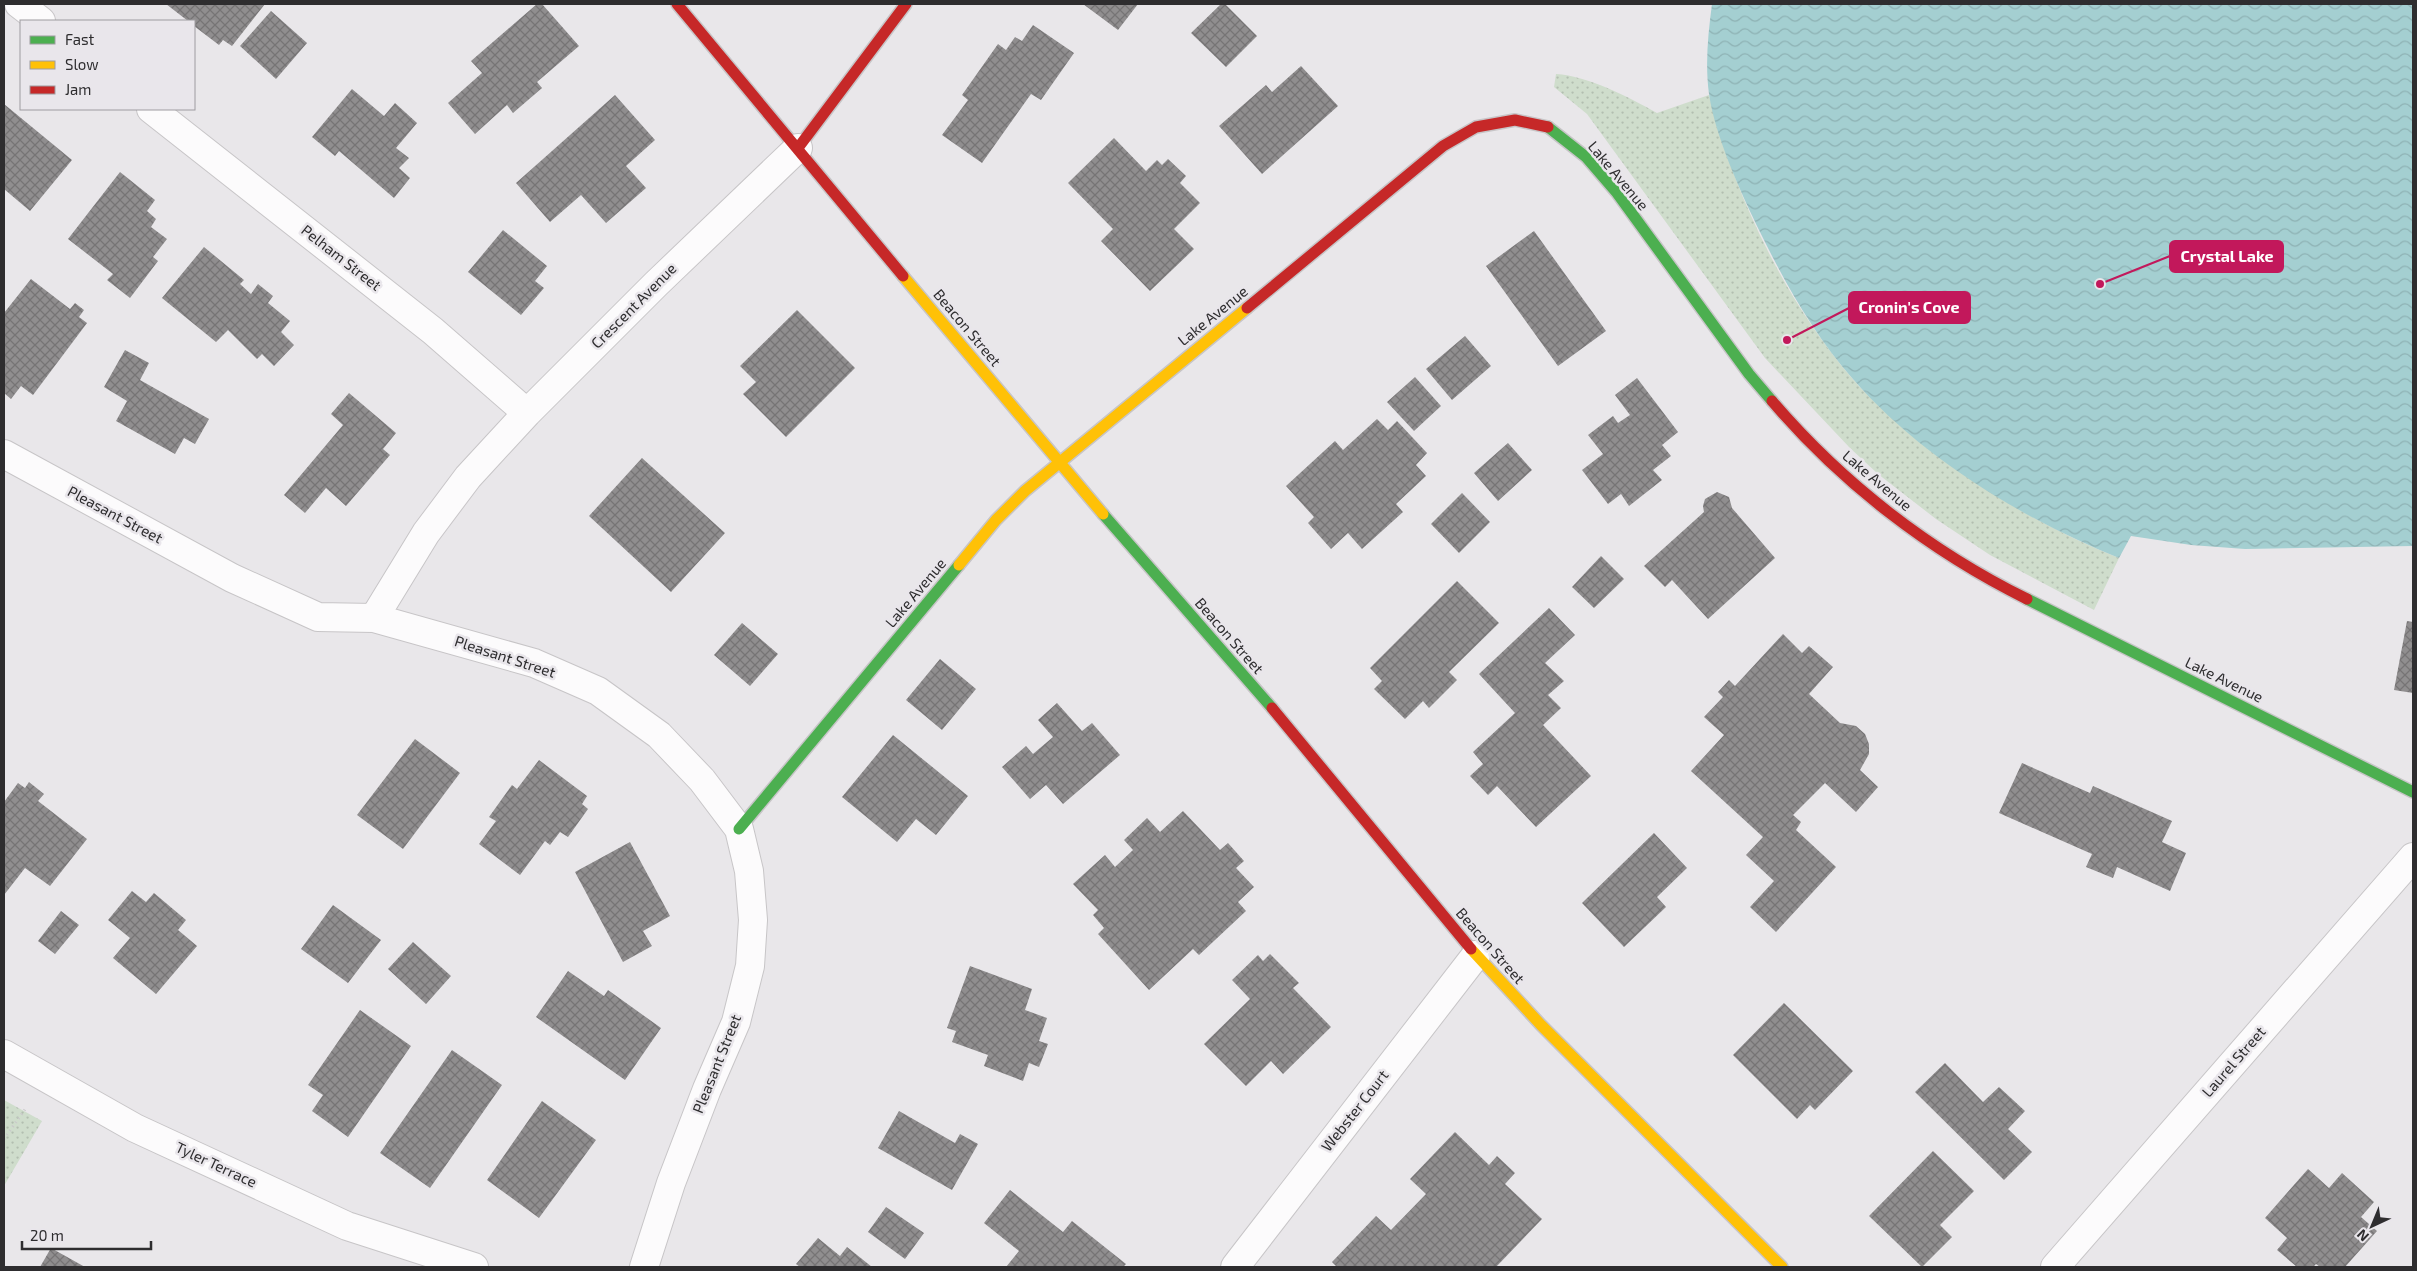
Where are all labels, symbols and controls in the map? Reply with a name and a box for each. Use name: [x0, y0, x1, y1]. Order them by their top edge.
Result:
legend: [20, 20, 195, 110]
text: Fast: [65, 30, 95, 48]
text: Slow: [65, 55, 99, 73]
text: Jam: [65, 80, 91, 98]
street label: Lake Avenue: [1585, 137, 1653, 214]
street label: Pelham Street: [298, 220, 385, 294]
callout: Crystal Lake: [2170, 241, 2283, 272]
text: Crystal Lake: [2180, 246, 2274, 266]
street label: Crescent Avenue: [587, 259, 680, 352]
street label: Lake Avenue: [1174, 282, 1251, 349]
street label: Beacon Street: [930, 285, 1005, 370]
callout: Cronin's Cove: [1849, 292, 1970, 323]
text: Cronin's Cove: [1858, 297, 1960, 316]
street label: Lake Avenue: [1839, 446, 1916, 514]
street label: Pleasant Street: [65, 482, 166, 547]
street label: Lake Avenue: [881, 554, 949, 631]
street label: Beacon Street: [1192, 594, 1268, 677]
street label: Pleasant Street: [453, 631, 558, 681]
street label: Lake Avenue: [2182, 652, 2266, 706]
street label: Beacon Street: [1453, 904, 1529, 987]
street label: Pleasant Street: [688, 1011, 744, 1116]
street label: Laurel Street: [2198, 1022, 2269, 1100]
street label: Webster Court: [1317, 1066, 1392, 1155]
street label: Tyler Terrace: [173, 1137, 260, 1191]
north arrow: [2347, 1201, 2397, 1251]
scale bar: [22, 1218, 151, 1250]
text: 20 m: [30, 1226, 64, 1244]
text: N: [2353, 1226, 2372, 1245]

